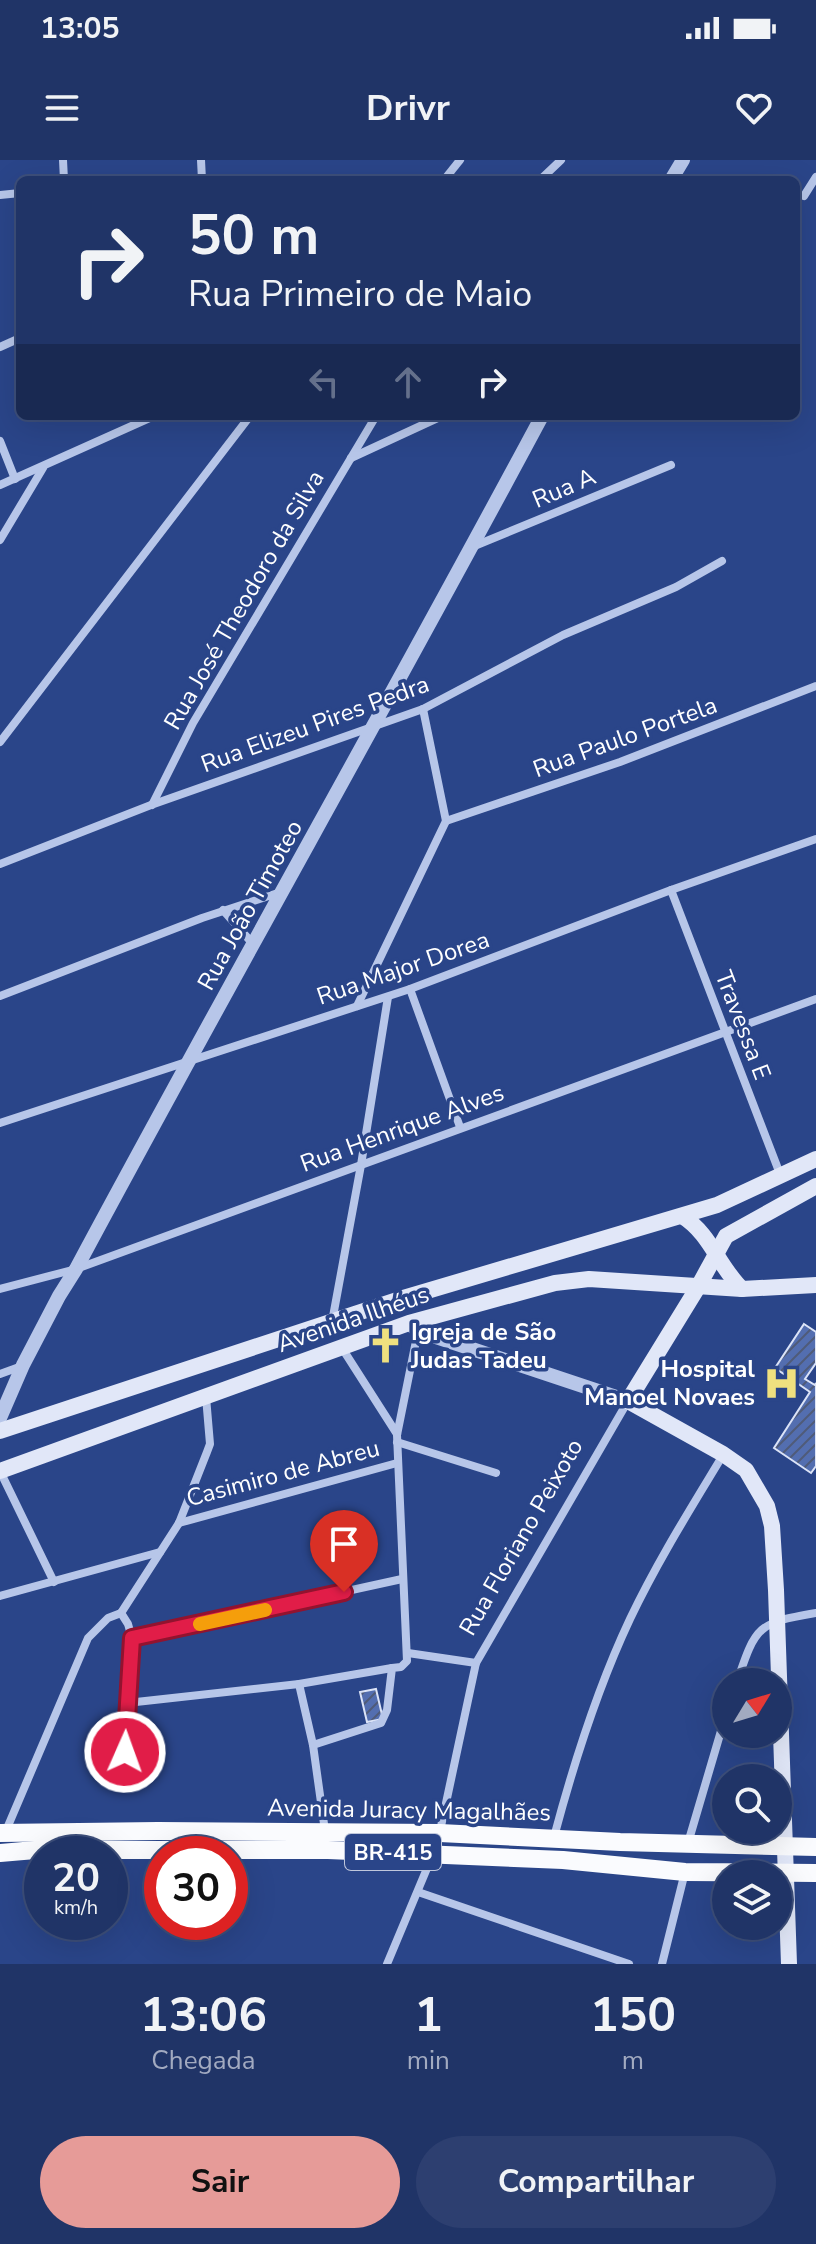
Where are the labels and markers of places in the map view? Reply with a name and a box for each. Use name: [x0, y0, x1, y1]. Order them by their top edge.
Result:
place label: Igreja de São Judas Tadeu: [410, 1316, 556, 1376]
church icon: Igreja de São Judas Tadeu: [366, 1327, 404, 1365]
place label: Hospital Manoel Novaes: [584, 1353, 755, 1413]
hospital icon: Hospital Manoel Novaes: [762, 1364, 800, 1402]
pin: [310, 1510, 378, 1592]

